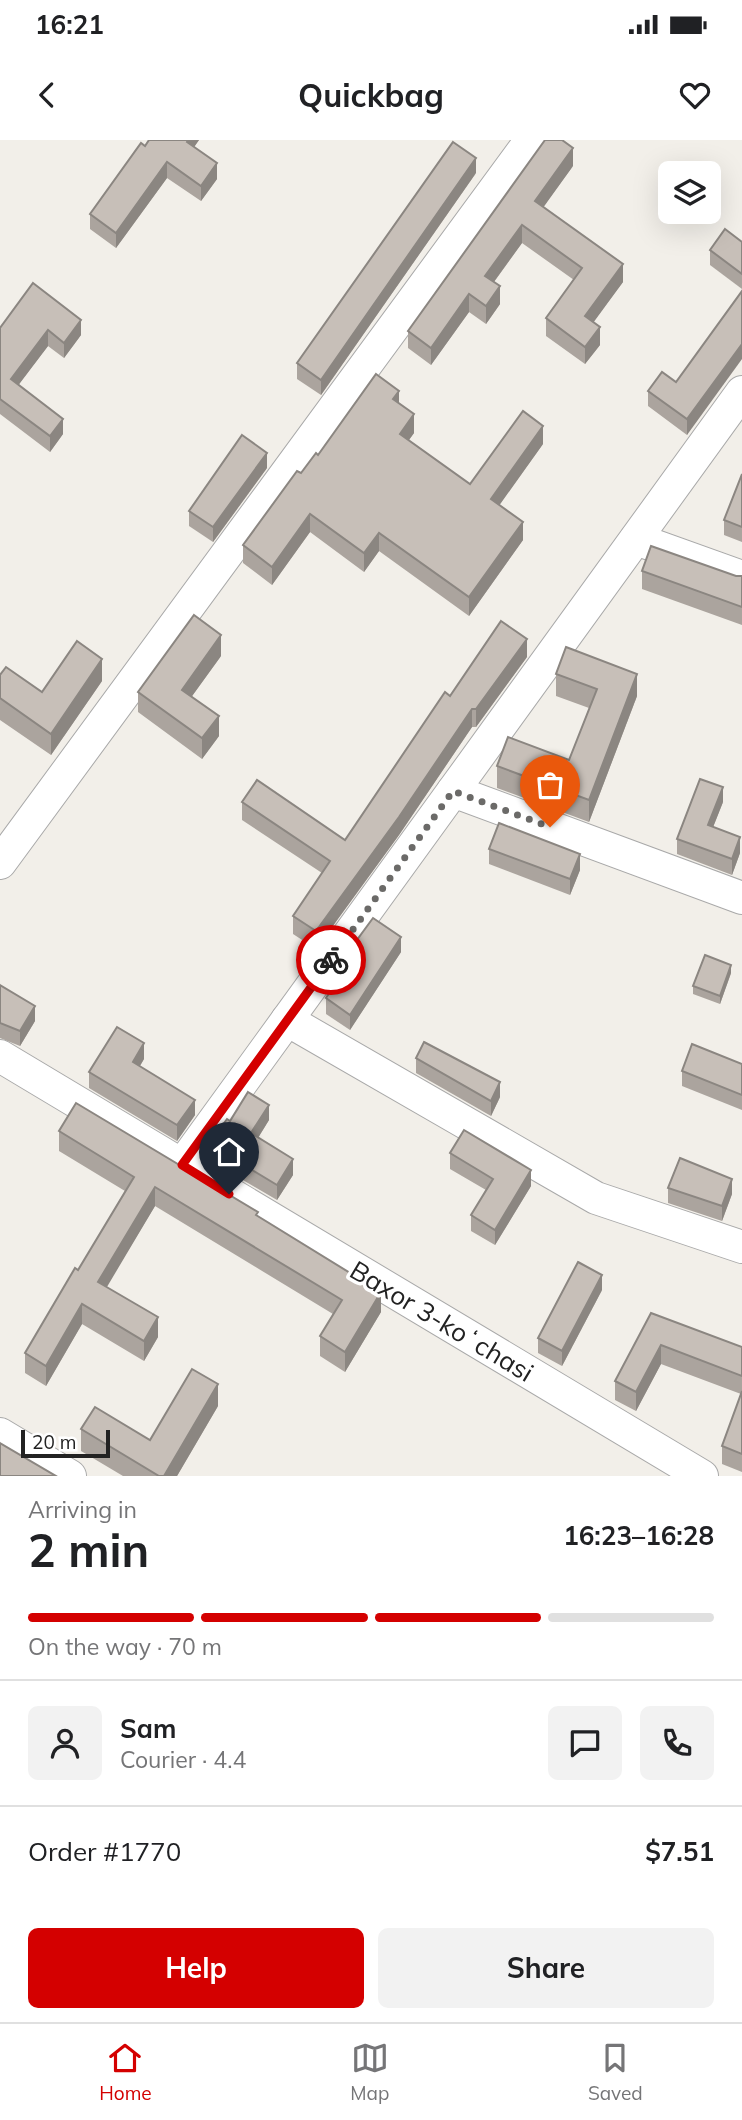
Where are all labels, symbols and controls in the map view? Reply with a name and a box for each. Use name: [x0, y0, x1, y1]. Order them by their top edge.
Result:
text: 16:21: [35, 8, 104, 41]
text: Quickbag: [298, 75, 444, 115]
icon: back: [28, 76, 66, 114]
icon: heart: [676, 76, 714, 114]
map controls: [658, 161, 721, 224]
button: layers: [658, 161, 721, 224]
pin: [520, 755, 580, 827]
icon: bag: [531, 766, 569, 804]
courier: [296, 925, 366, 995]
icon: bike: [312, 941, 350, 979]
pin: [199, 1122, 259, 1194]
icon: home: [210, 1133, 248, 1171]
street label: Baxor 3-koʻchasi: [344, 1253, 540, 1389]
scale bar: [21, 1427, 110, 1459]
text: 20 m: [32, 1430, 76, 1454]
text: Arriving in: [28, 1495, 137, 1524]
text: 16:23–16:28: [563, 1519, 714, 1552]
text: 2 min: [28, 1521, 149, 1579]
text: On the way · 70 m: [28, 1632, 222, 1661]
button: person: [28, 1706, 102, 1780]
button: chat: [548, 1706, 622, 1780]
button: phone: [640, 1706, 714, 1780]
text: Sam: [120, 1712, 176, 1745]
text: Courier · 4.4: [120, 1745, 246, 1774]
text: Order #1770: [28, 1835, 181, 1868]
text: $7.51: [645, 1835, 714, 1868]
button: Help: [28, 1928, 364, 2008]
button: Share: [378, 1928, 714, 2008]
tab: Home: [99, 2039, 152, 2105]
tab: Map: [350, 2039, 389, 2105]
tab: Saved: [588, 2039, 643, 2105]

